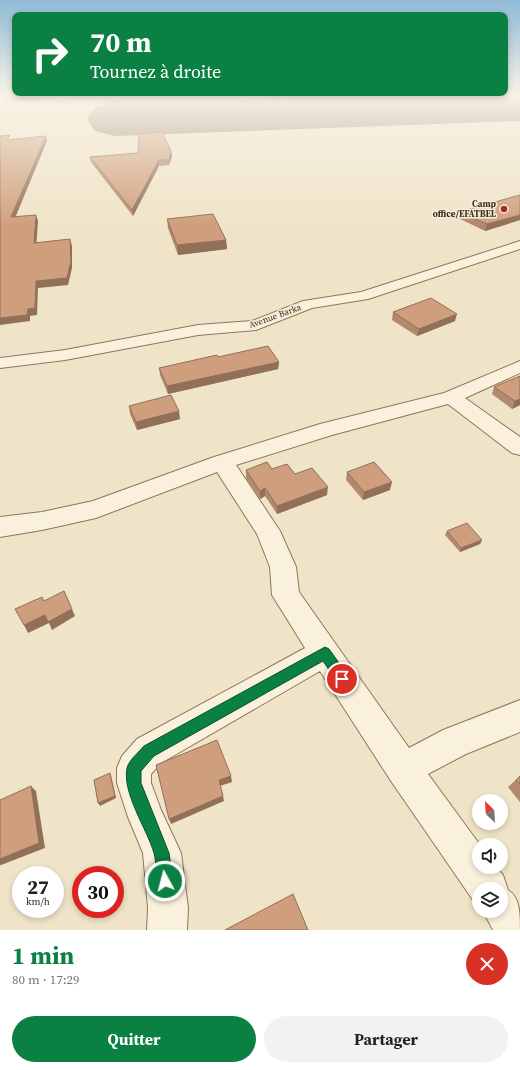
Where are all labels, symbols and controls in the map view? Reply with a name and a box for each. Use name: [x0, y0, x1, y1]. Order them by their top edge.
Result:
text: 70 m: [90, 23, 152, 61]
icon: right: [24, 28, 76, 80]
text: Tournez à droite: [90, 59, 221, 84]
place label: Camp office/EFATBEL: [433, 198, 497, 220]
marker: Camp office/EFATBEL: [499, 204, 509, 214]
street label: Avenue Barka: [247, 301, 303, 331]
pin: [325, 662, 359, 696]
icon: arrive: [331, 668, 353, 690]
north arrow: [472, 794, 508, 830]
map controls: [472, 794, 508, 918]
button: sound: [472, 838, 508, 874]
position arrow: [144, 860, 186, 902]
speed limit sign: 30: [72, 866, 124, 918]
text: 27: [27, 873, 49, 901]
button: layers: [472, 882, 508, 918]
text: km/h: [26, 895, 50, 908]
text: 1 min: [12, 939, 74, 972]
button: close: [466, 943, 508, 985]
text: 80 m · 17:29: [12, 971, 80, 988]
button: Quitter: [12, 1016, 256, 1062]
button: Partager: [264, 1016, 508, 1062]

